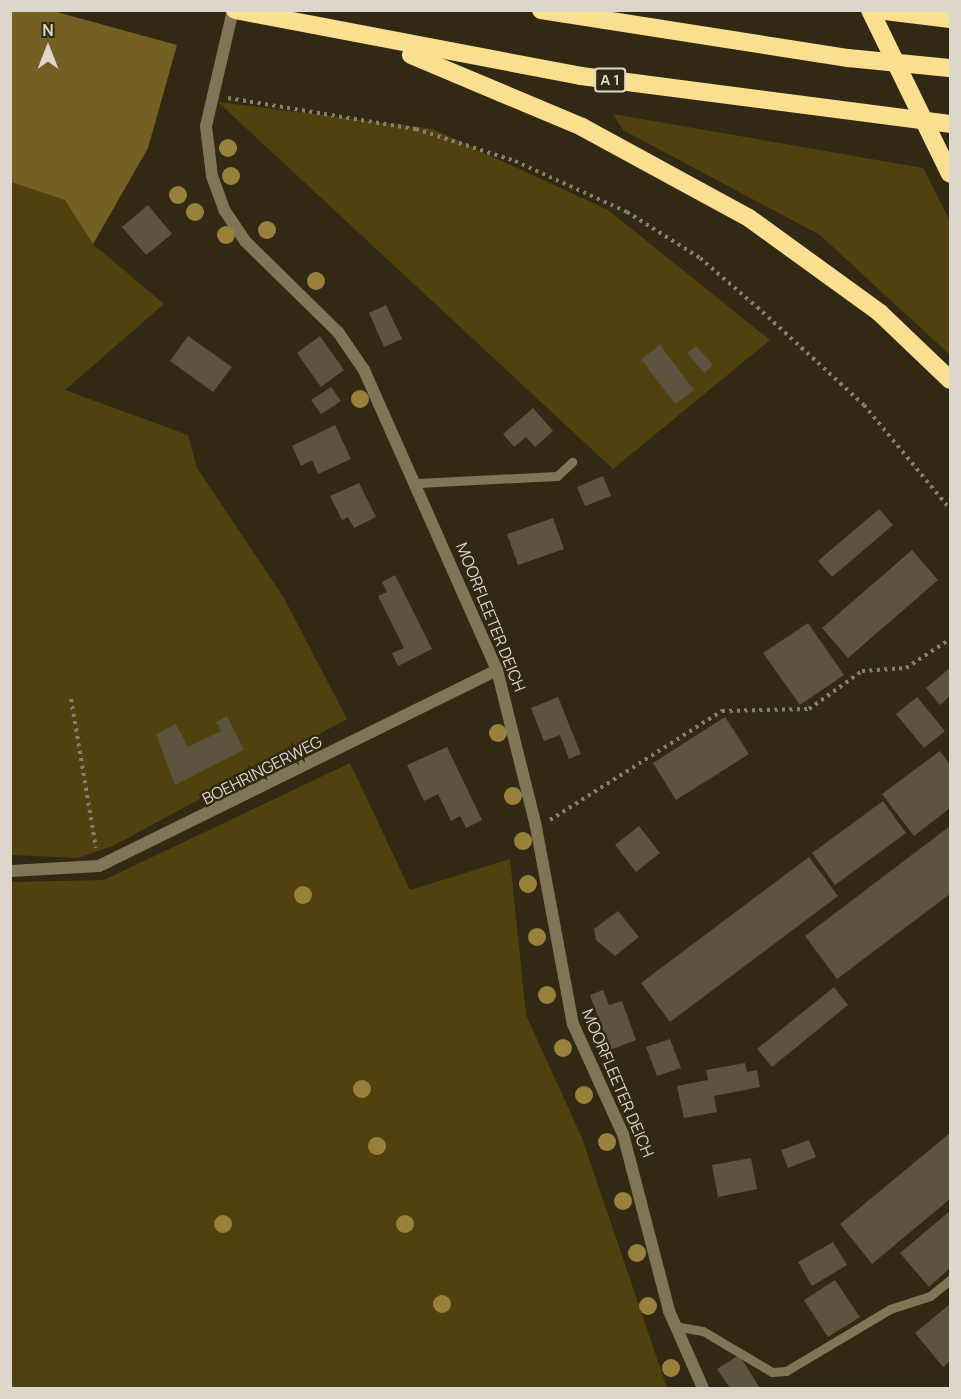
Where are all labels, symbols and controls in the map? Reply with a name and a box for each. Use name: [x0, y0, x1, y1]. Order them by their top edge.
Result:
north arrow: [18, 18, 78, 78]
text: N: [42, 19, 54, 41]
road number: A 1: [594, 68, 626, 92]
street label: MOORFLEETER DEICH: [452, 540, 530, 694]
street label: BOEHRINGERWEG: [199, 732, 325, 808]
street label: MOORFLEETER DEICH: [578, 1006, 658, 1160]

